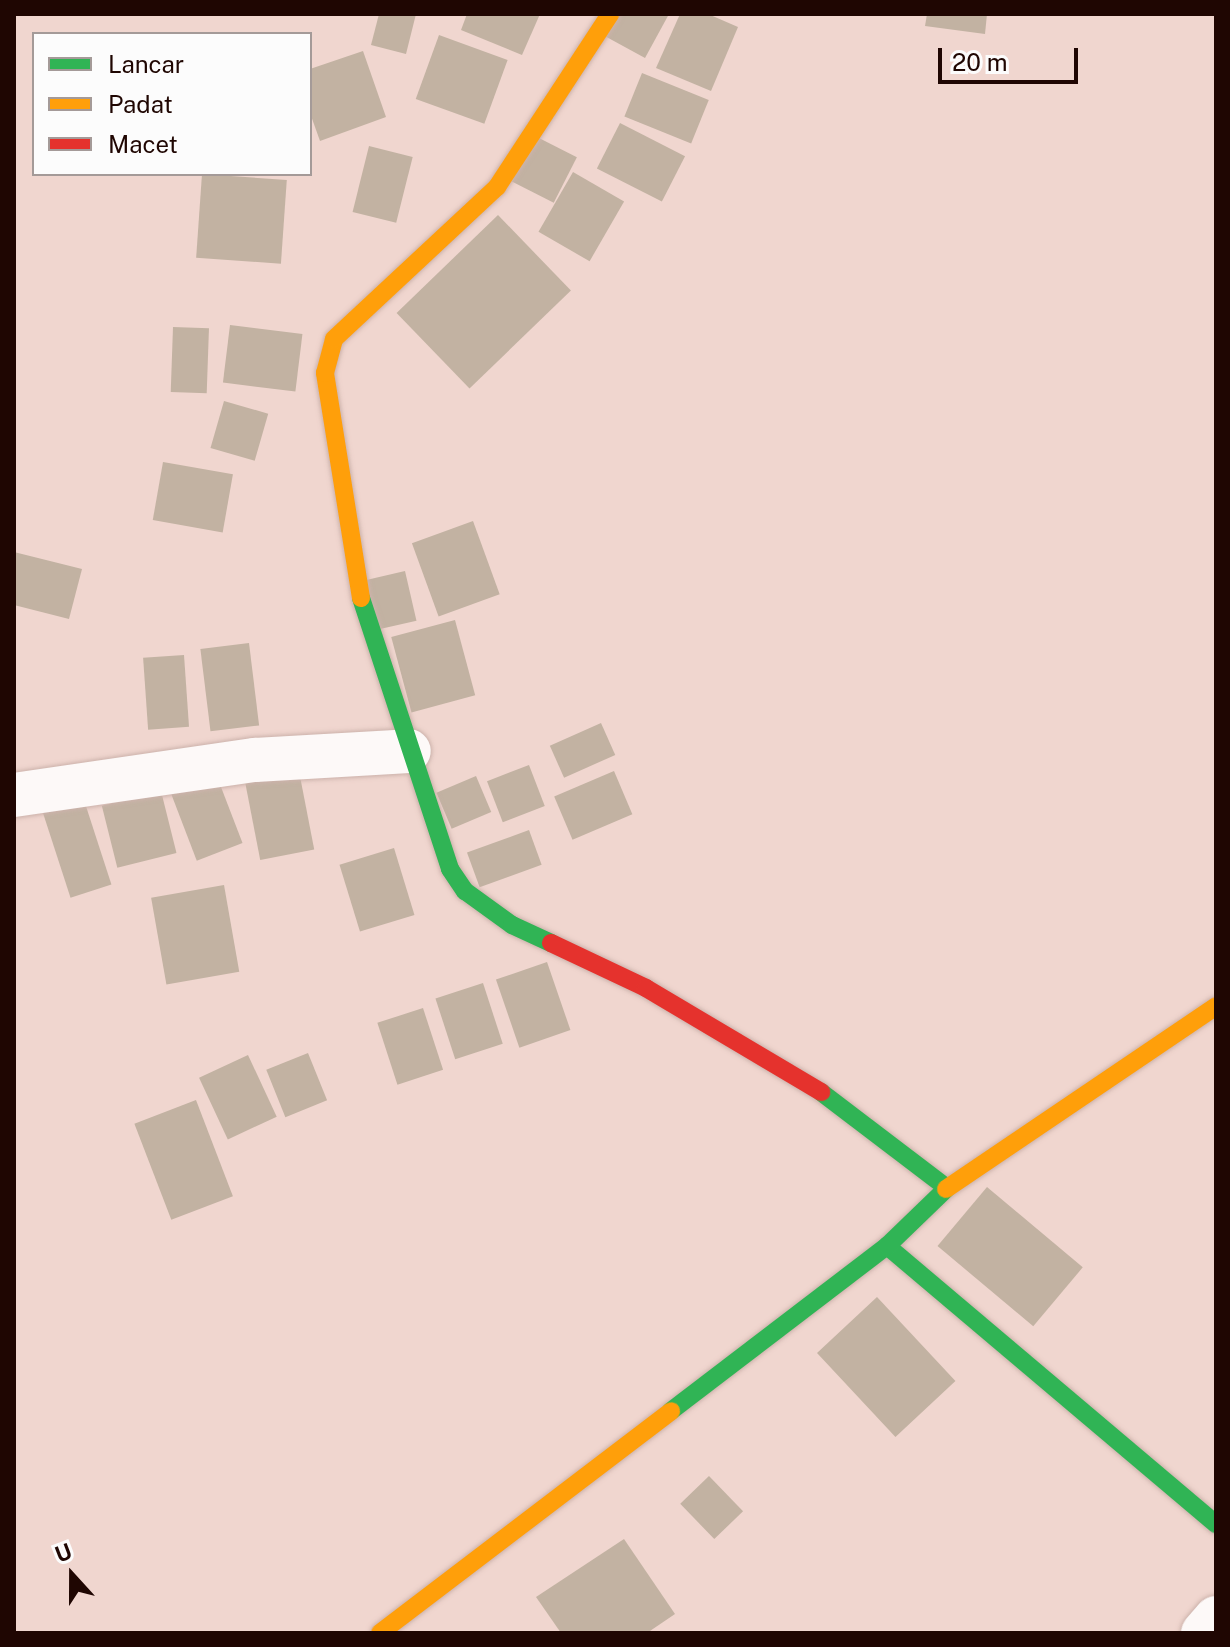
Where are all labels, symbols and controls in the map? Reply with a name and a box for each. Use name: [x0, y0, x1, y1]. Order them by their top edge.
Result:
legend: [32, 32, 312, 176]
scale bar: [942, 32, 1082, 82]
text: 20 m: [952, 48, 1008, 76]
text: Lancar: [108, 50, 184, 78]
text: Padat: [108, 90, 173, 118]
text: Macet: [108, 130, 178, 158]
north arrow: [32, 1535, 112, 1615]
text: U: [51, 1538, 75, 1568]

